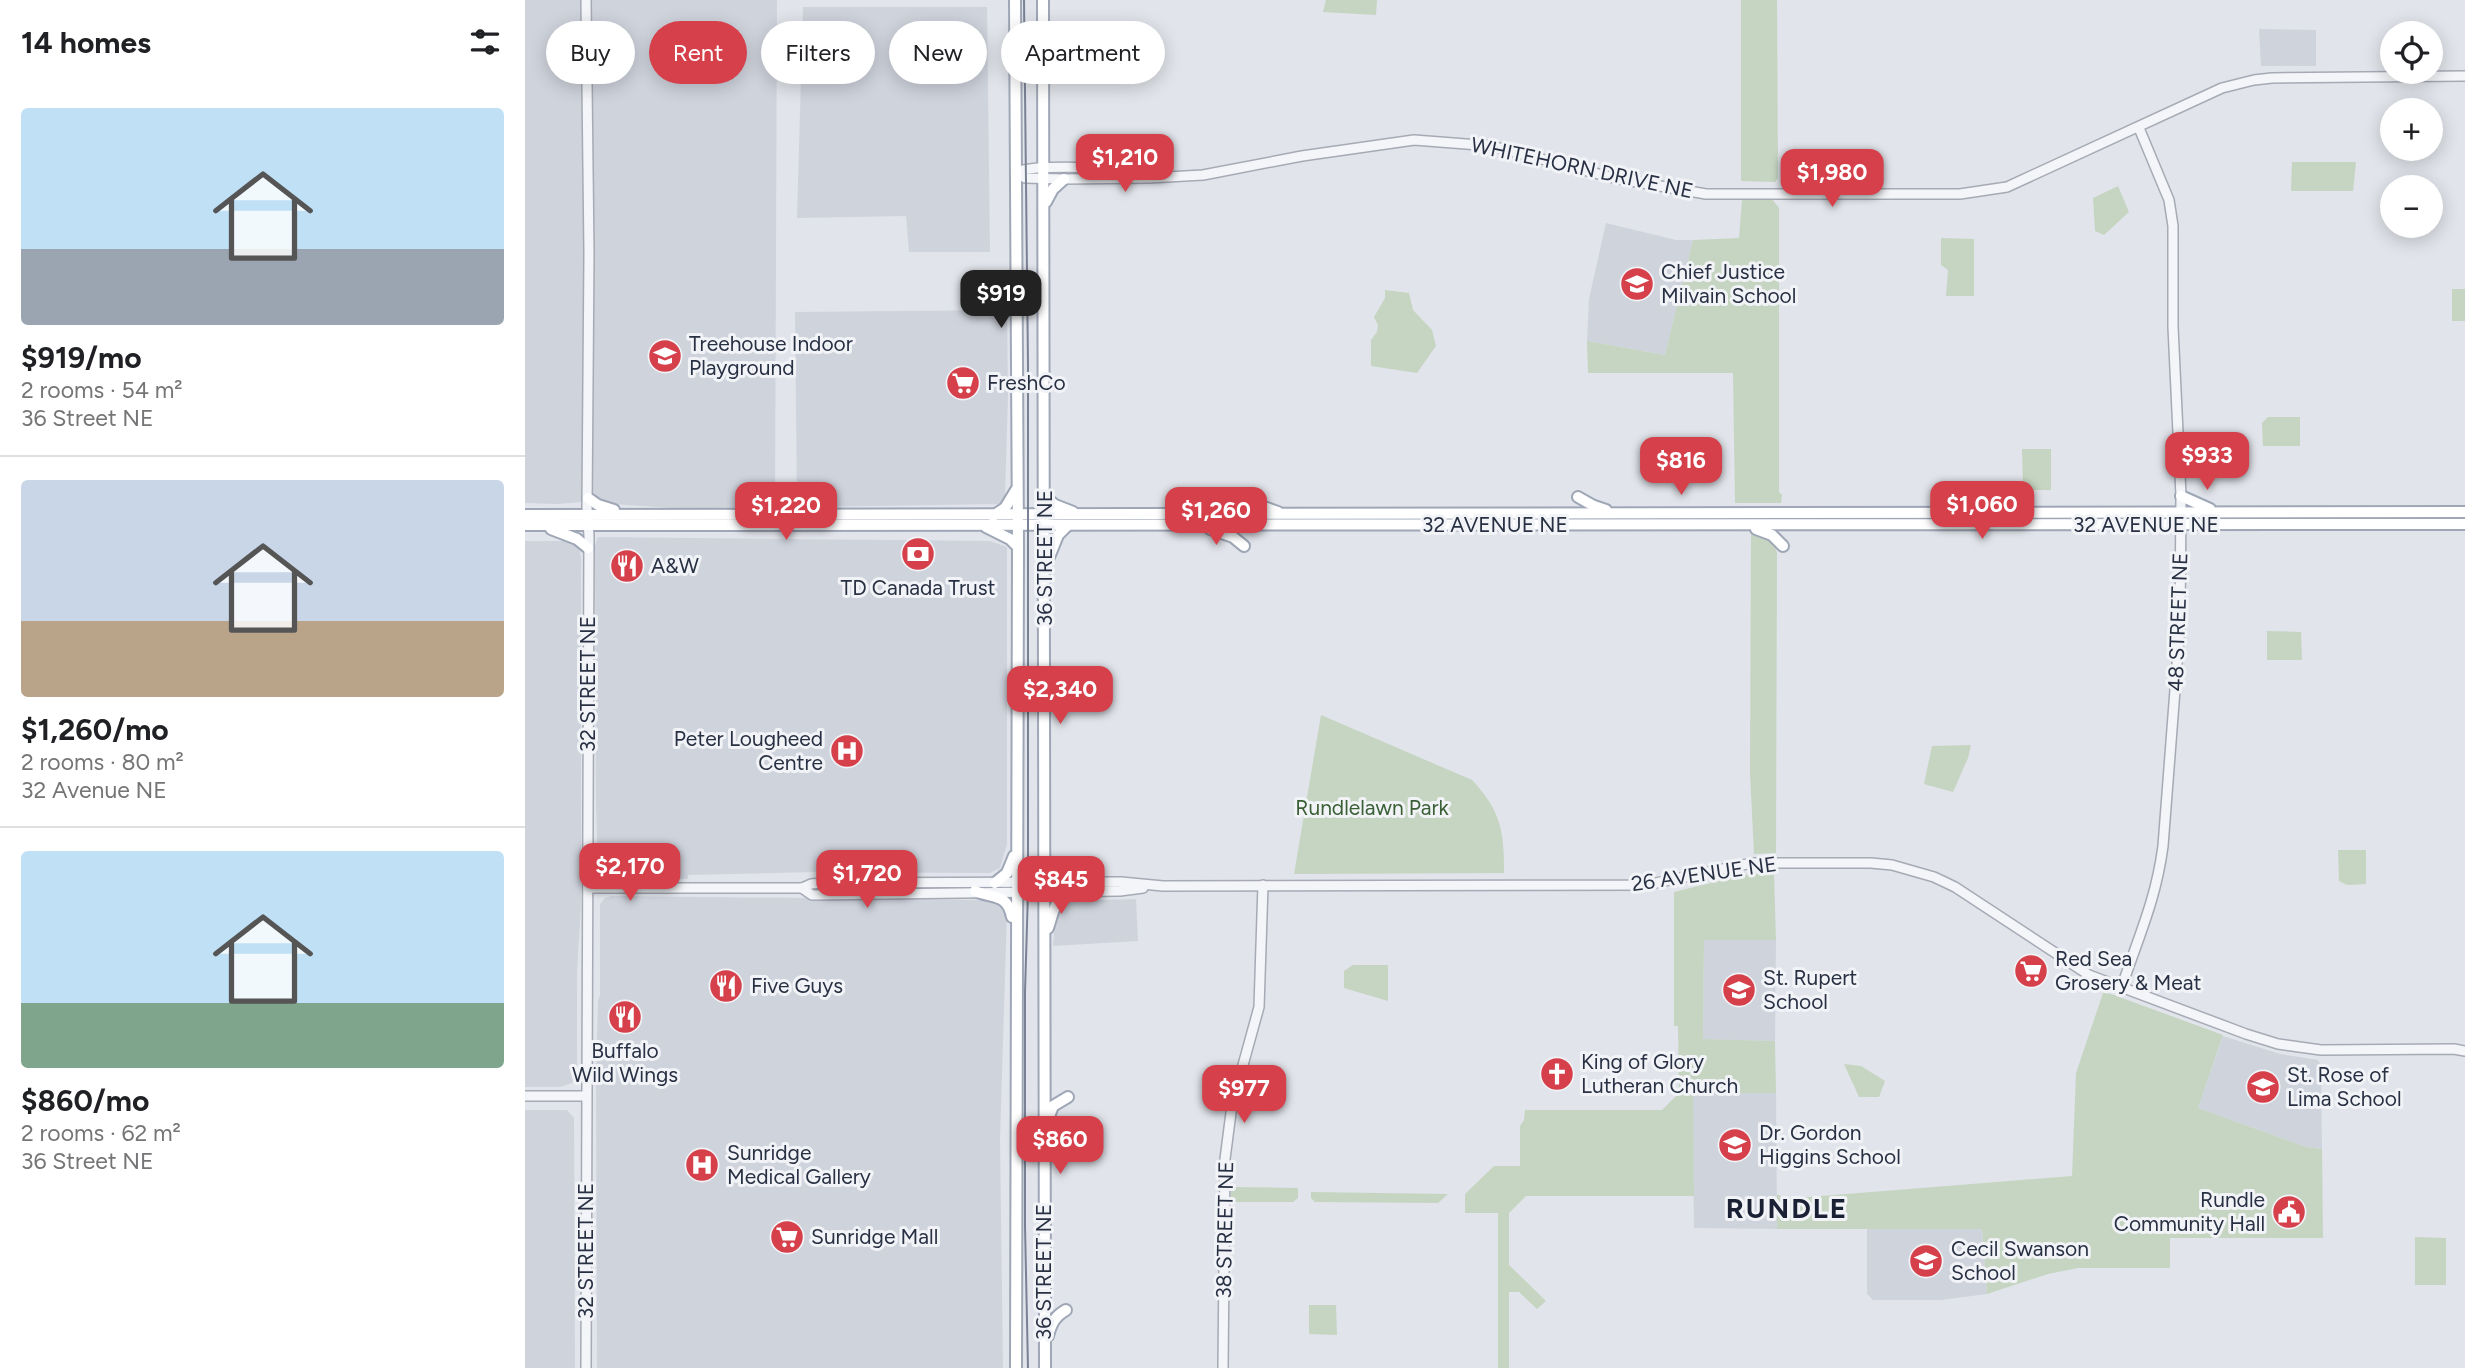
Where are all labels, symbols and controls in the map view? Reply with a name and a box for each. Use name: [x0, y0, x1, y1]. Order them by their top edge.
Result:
chip: Buy: [546, 21, 635, 84]
chip: Rent: [649, 21, 747, 84]
chip: Filters: [761, 21, 875, 84]
chip: New: [889, 21, 987, 84]
chip: Apartment: [1001, 21, 1165, 84]
map controls: [2380, 21, 2443, 238]
button: locate: [2380, 21, 2443, 84]
icon: filters: [466, 23, 504, 61]
text: 14 homes: [21, 24, 151, 61]
button: +: [2380, 98, 2443, 161]
street label: WHITEHORN DRIVE NE: [1469, 132, 1695, 203]
pin: $1,210: [1068, 134, 1182, 194]
text: $1,210: [1092, 143, 1158, 171]
pin: $1,980: [1775, 150, 1889, 209]
icon: home: [200, 153, 326, 279]
text: $1,980: [1797, 158, 1867, 186]
button: −: [2380, 175, 2443, 238]
place label: Chief Justice Milvain School: [1661, 259, 1796, 308]
school or university icon: Chief Justice Milvain School: [1618, 265, 1656, 303]
pin: $919: [960, 270, 1042, 330]
text: $919: [976, 279, 1026, 307]
place label: Treehouse Indoor Playground: [689, 331, 853, 380]
school or university icon: Treehouse Indoor Playground: [646, 337, 684, 375]
text: $919/mo: [21, 339, 142, 376]
supermarket icon: FreshCo: [944, 364, 982, 402]
place label: FreshCo: [987, 370, 1066, 395]
text: 2 rooms · 54 m²: [21, 376, 183, 404]
text: 36 Street NE: [21, 404, 154, 432]
pin: $933: [2166, 433, 2248, 492]
pin: $816: [1640, 438, 1722, 497]
text: $933: [2181, 441, 2233, 469]
text: $816: [1656, 446, 1706, 474]
pin: $1,220: [729, 482, 843, 542]
pin: $1,060: [1925, 482, 2039, 541]
pin: $1,260: [1159, 488, 1273, 547]
street label: 36 STREET NE: [1032, 490, 1057, 626]
text: $1,060: [1946, 490, 2018, 518]
text: $1,220: [751, 491, 821, 519]
text: $1,260: [1181, 496, 1251, 524]
street label: 32 AVENUE NE: [1422, 512, 1568, 537]
street label: 32 AVENUE NE: [2073, 512, 2219, 537]
icon: home: [200, 525, 326, 651]
bank icon: TD Canada Trust: [899, 535, 937, 573]
restaurant icon: A&W: [608, 547, 646, 585]
street label: 48 STREET NE: [2163, 552, 2192, 692]
place label: A&W: [651, 553, 699, 578]
place label: TD Canada Trust: [841, 575, 995, 600]
street label: 32 STREET NE: [575, 616, 600, 752]
pin: $2,340: [1003, 666, 1117, 726]
text: $2,340: [1023, 675, 1097, 703]
text: $1,260/mo: [21, 711, 169, 748]
place label: Peter Lougheed Centre: [674, 726, 823, 775]
hospital icon: Peter Lougheed Centre: [828, 732, 866, 770]
text: 2 rooms · 80 m²: [21, 748, 184, 776]
text: 32 Avenue NE: [21, 776, 167, 804]
park label: Rundlelawn Park: [1295, 795, 1450, 820]
pin: $2,170: [573, 844, 687, 903]
pin: $1,720: [810, 850, 924, 910]
street label: 26 AVENUE NE: [1630, 851, 1778, 896]
text: $2,170: [595, 852, 665, 880]
pin: $845: [1020, 856, 1102, 916]
text: $1,720: [832, 859, 902, 887]
text: $845: [1034, 865, 1088, 893]
icon: home: [200, 896, 326, 1022]
place label: Red Sea Grosery & Meat: [2055, 946, 2201, 995]
supermarket icon: Red Sea Grosery & Meat: [2012, 952, 2050, 990]
place label: St. Rupert School: [1763, 965, 1857, 1014]
restaurant icon: Five Guys: [707, 967, 745, 1005]
school or university icon: St. Rupert School: [1720, 971, 1758, 1009]
place label: Five Guys: [751, 973, 843, 998]
restaurant icon: Buffalo Wild Wings: [606, 998, 644, 1036]
place label: Buffalo Wild Wings: [572, 1038, 678, 1087]
place label: King of Glory Lutheran Church: [1581, 1049, 1738, 1098]
church icon: King of Glory Lutheran Church: [1538, 1055, 1576, 1093]
place label: St. Rose of Lima School: [2287, 1062, 2402, 1111]
pin: $977: [1203, 1066, 1285, 1125]
school or university icon: St. Rose of Lima School: [2244, 1068, 2282, 1106]
text: $977: [1218, 1074, 1270, 1102]
text: $860/mo: [21, 1082, 149, 1119]
pin: $860: [1019, 1116, 1101, 1176]
text: 2 rooms · 62 m²: [21, 1119, 181, 1147]
place label: Dr. Gordon Higgins School: [1759, 1120, 1901, 1169]
text: $860: [1032, 1125, 1088, 1153]
school or university icon: Dr. Gordon Higgins School: [1716, 1126, 1754, 1164]
place label: Sunridge Medical Gallery: [727, 1140, 871, 1189]
hospital icon: Sunridge Medical Gallery: [683, 1146, 721, 1184]
text: 36 Street NE: [21, 1147, 154, 1175]
street label: 38 STREET NE: [1211, 1161, 1238, 1299]
street label: 32 STREET NE: [573, 1183, 598, 1319]
place label: Rundle Community Hall: [2114, 1187, 2265, 1236]
district label: RUNDLE: [1726, 1191, 1848, 1225]
public building icon: Rundle Community Hall: [2270, 1193, 2308, 1231]
street label: 36 STREET NE: [1031, 1204, 1056, 1340]
supermarket icon: Sunridge Mall: [768, 1218, 806, 1256]
place label: Sunridge Mall: [811, 1224, 938, 1249]
place label: Cecil Swanson School: [1951, 1236, 2089, 1285]
school or university icon: Cecil Swanson School: [1907, 1242, 1945, 1280]

